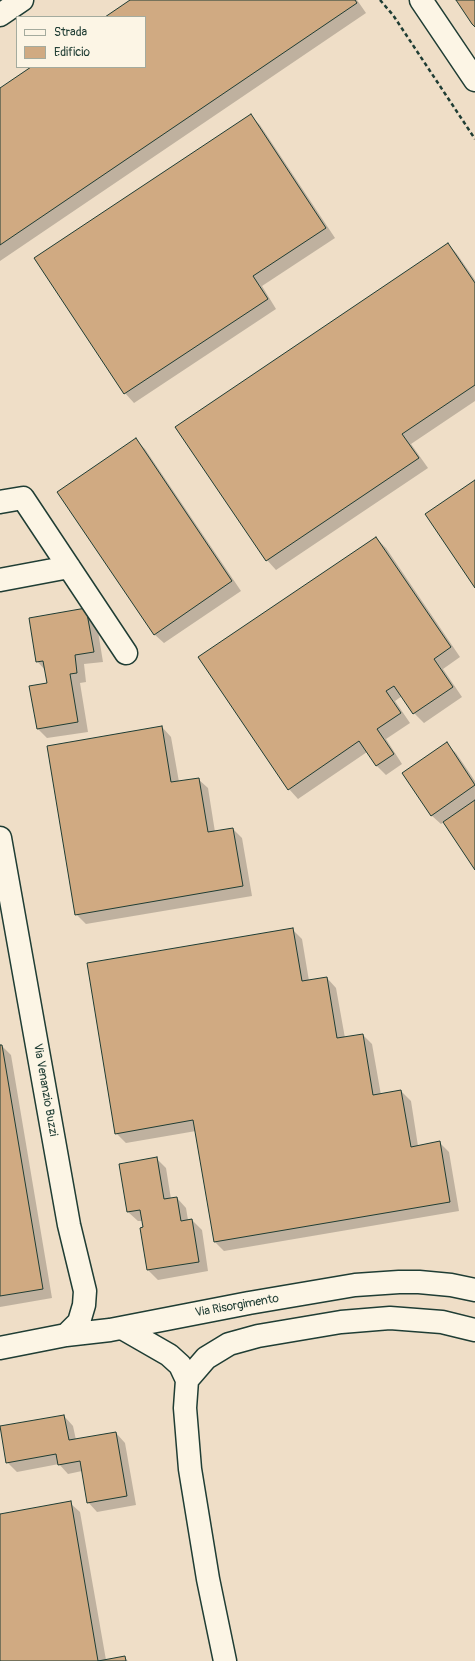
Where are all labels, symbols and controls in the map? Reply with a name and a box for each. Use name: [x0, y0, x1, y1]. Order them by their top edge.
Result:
legend: [16, 16, 146, 68]
text: Strada: [54, 25, 87, 40]
text: Edificio: [54, 45, 90, 60]
street label: Via Venanzio Buzzi: [30, 1042, 60, 1138]
street label: Via Risorgimento: [194, 1292, 280, 1320]

